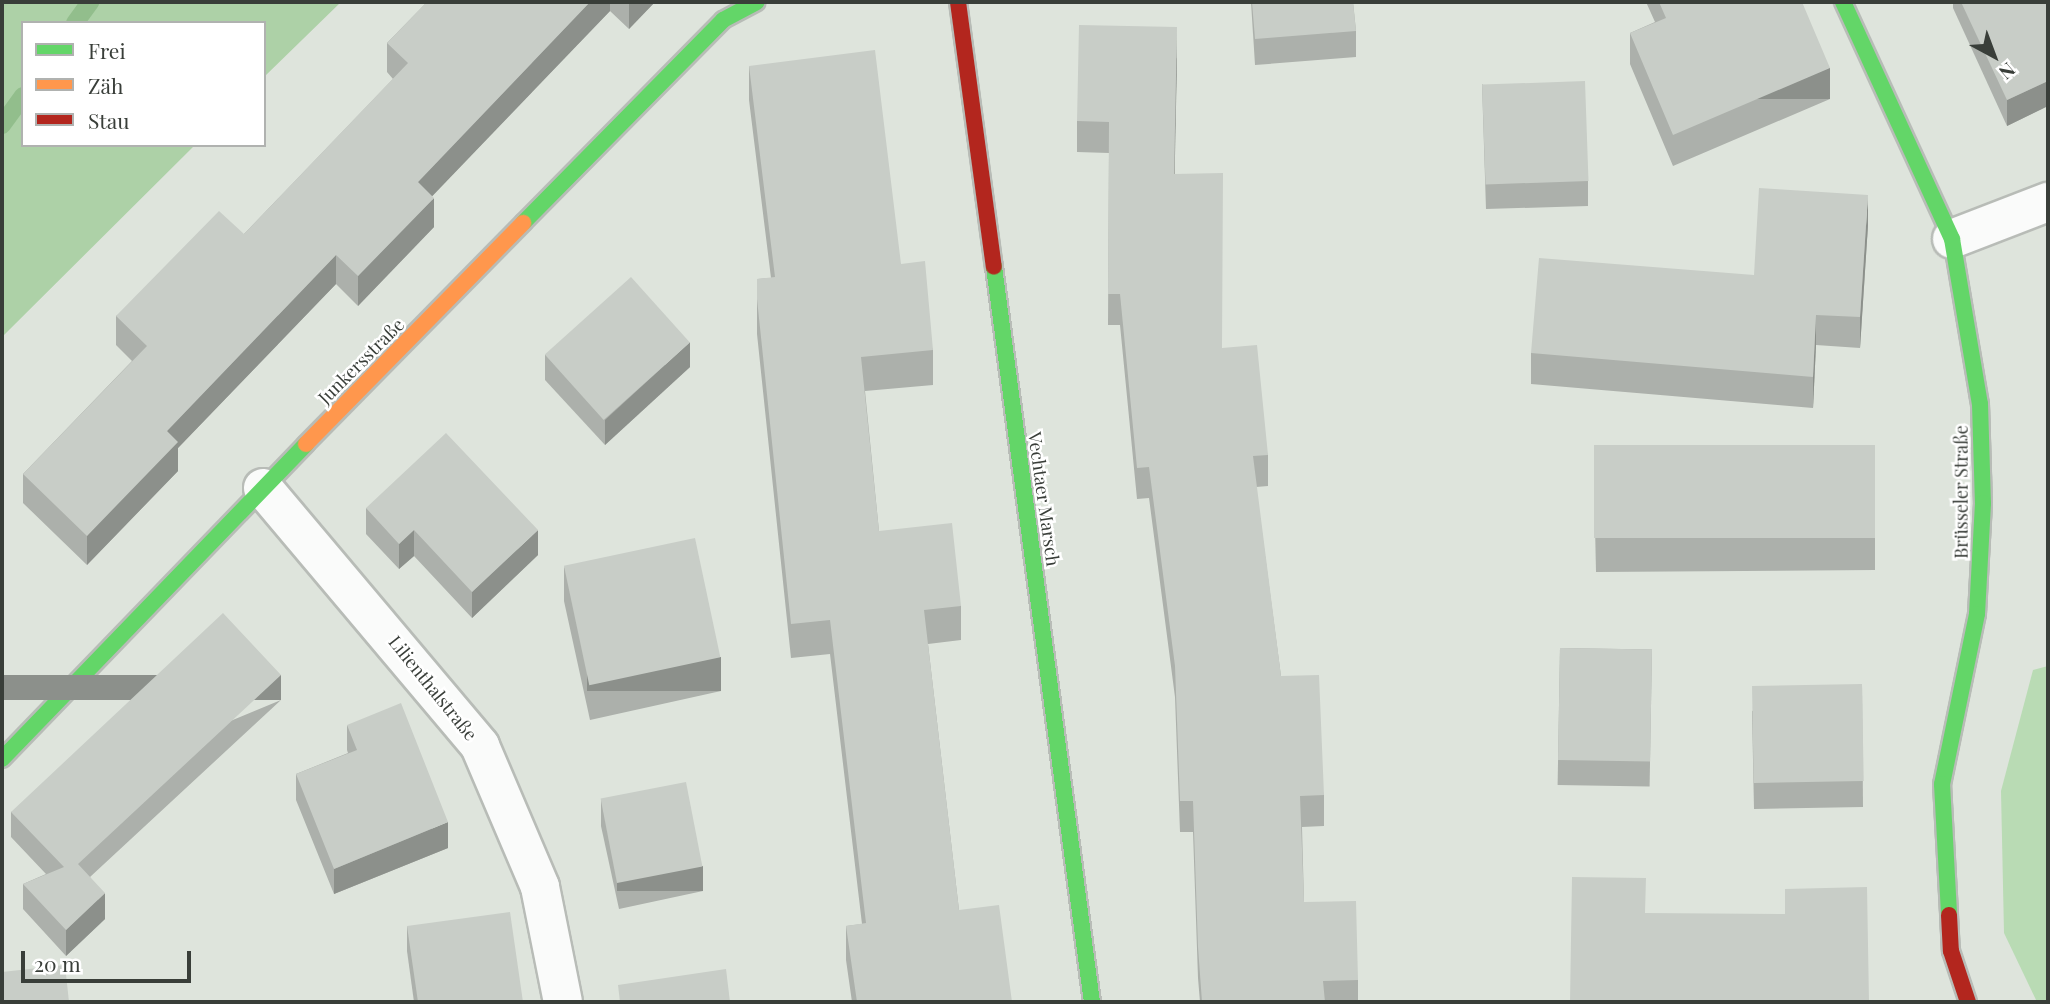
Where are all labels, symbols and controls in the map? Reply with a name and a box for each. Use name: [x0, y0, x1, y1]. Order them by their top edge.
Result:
legend: [21, 21, 266, 147]
north arrow: [1959, 21, 2029, 91]
text: Frei: [88, 36, 126, 64]
text: N: [1994, 58, 2021, 86]
text: Zäh: [88, 71, 123, 99]
text: Stau: [88, 106, 129, 134]
street label: Junkersstraße: [314, 314, 408, 408]
street label: Brüsseler Straße: [1950, 425, 1972, 559]
street label: Vechtaer Marsch: [1024, 430, 1064, 568]
street label: Lilienthalstraße: [384, 631, 482, 745]
scale bar: [24, 937, 194, 981]
text: 20 m: [34, 949, 81, 977]

